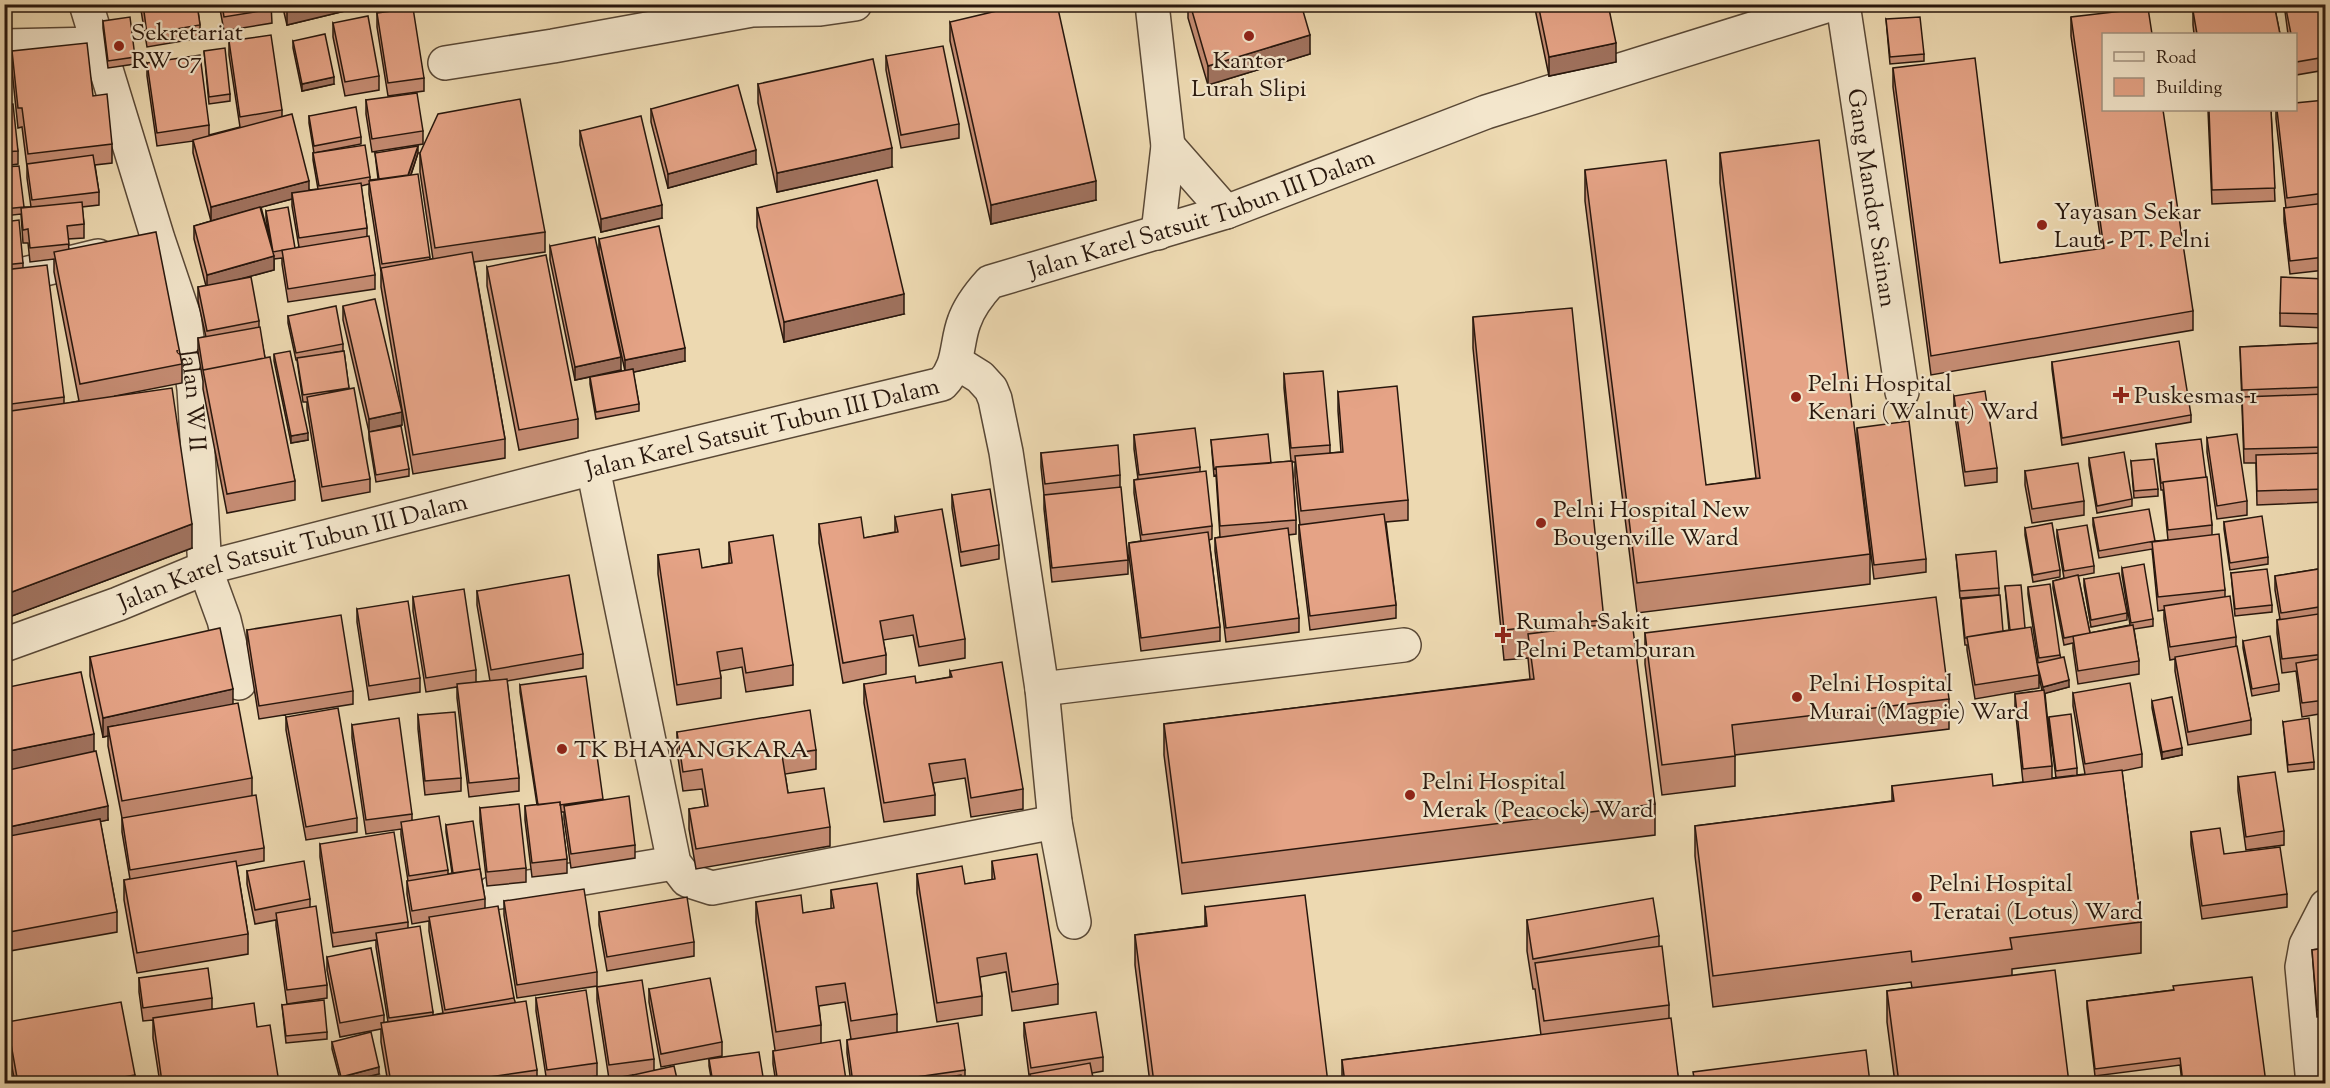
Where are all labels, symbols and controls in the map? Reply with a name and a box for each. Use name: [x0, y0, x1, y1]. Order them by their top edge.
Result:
place label: Sekretariat RW 07: [131, 17, 243, 79]
marker: Kantor Lurah Slipi: [1242, 29, 1256, 43]
legend: [2102, 33, 2297, 111]
marker: Sekretariat RW 07: [112, 39, 126, 53]
place label: Kantor Lurah Slipi: [1191, 45, 1307, 107]
text: Road: [2156, 46, 2196, 72]
text: Building: [2156, 76, 2222, 102]
street label: Gang Mandor Sainan: [1837, 86, 1904, 310]
street label: Jalan Karel Satsuit Tubun III Dalam: [1023, 141, 1380, 289]
place label: Yayasan Sekar Laut - PT. Pelni: [2054, 196, 2211, 258]
marker: Yayasan Sekar Laut - PT. Pelni: [2035, 218, 2049, 232]
street label: Jalan W II: [169, 345, 213, 453]
place label: Pelni Hospital Kenari (Walnut) Ward: [1808, 368, 2039, 430]
street label: Jalan Karel Satsuit Tubun III Dalam: [580, 370, 943, 489]
place label: Puskesmas 1: [2134, 380, 2257, 414]
marker: Puskesmas 1: [2112, 386, 2130, 404]
marker: Pelni Hospital Kenari (Walnut) Ward: [1789, 390, 1803, 404]
street label: Jalan Karel Satsuit Tubun III Dalam: [112, 486, 472, 622]
place label: Pelni Hospital New Bougenville Ward: [1553, 494, 1750, 556]
marker: Pelni Hospital New Bougenville Ward: [1534, 516, 1548, 530]
place label: Rumah Sakit Pelni Petamburan: [1516, 606, 1696, 668]
marker: Rumah Sakit Pelni Petamburan: [1494, 626, 1512, 644]
place label: Pelni Hospital Murai (Magpie) Ward: [1809, 668, 2030, 730]
marker: Pelni Hospital Murai (Magpie) Ward: [1790, 690, 1804, 704]
place label: TK BHAYANGKARA: [574, 734, 809, 768]
marker: TK BHAYANGKARA: [555, 742, 569, 756]
place label: Pelni Hospital Merak (Peacock) Ward: [1422, 766, 1654, 828]
marker: Pelni Hospital Merak (Peacock) Ward: [1403, 788, 1417, 802]
place label: Pelni Hospital Teratai (Lotus) Ward: [1929, 868, 2143, 930]
marker: Pelni Hospital Teratai (Lotus) Ward: [1910, 890, 1924, 904]

